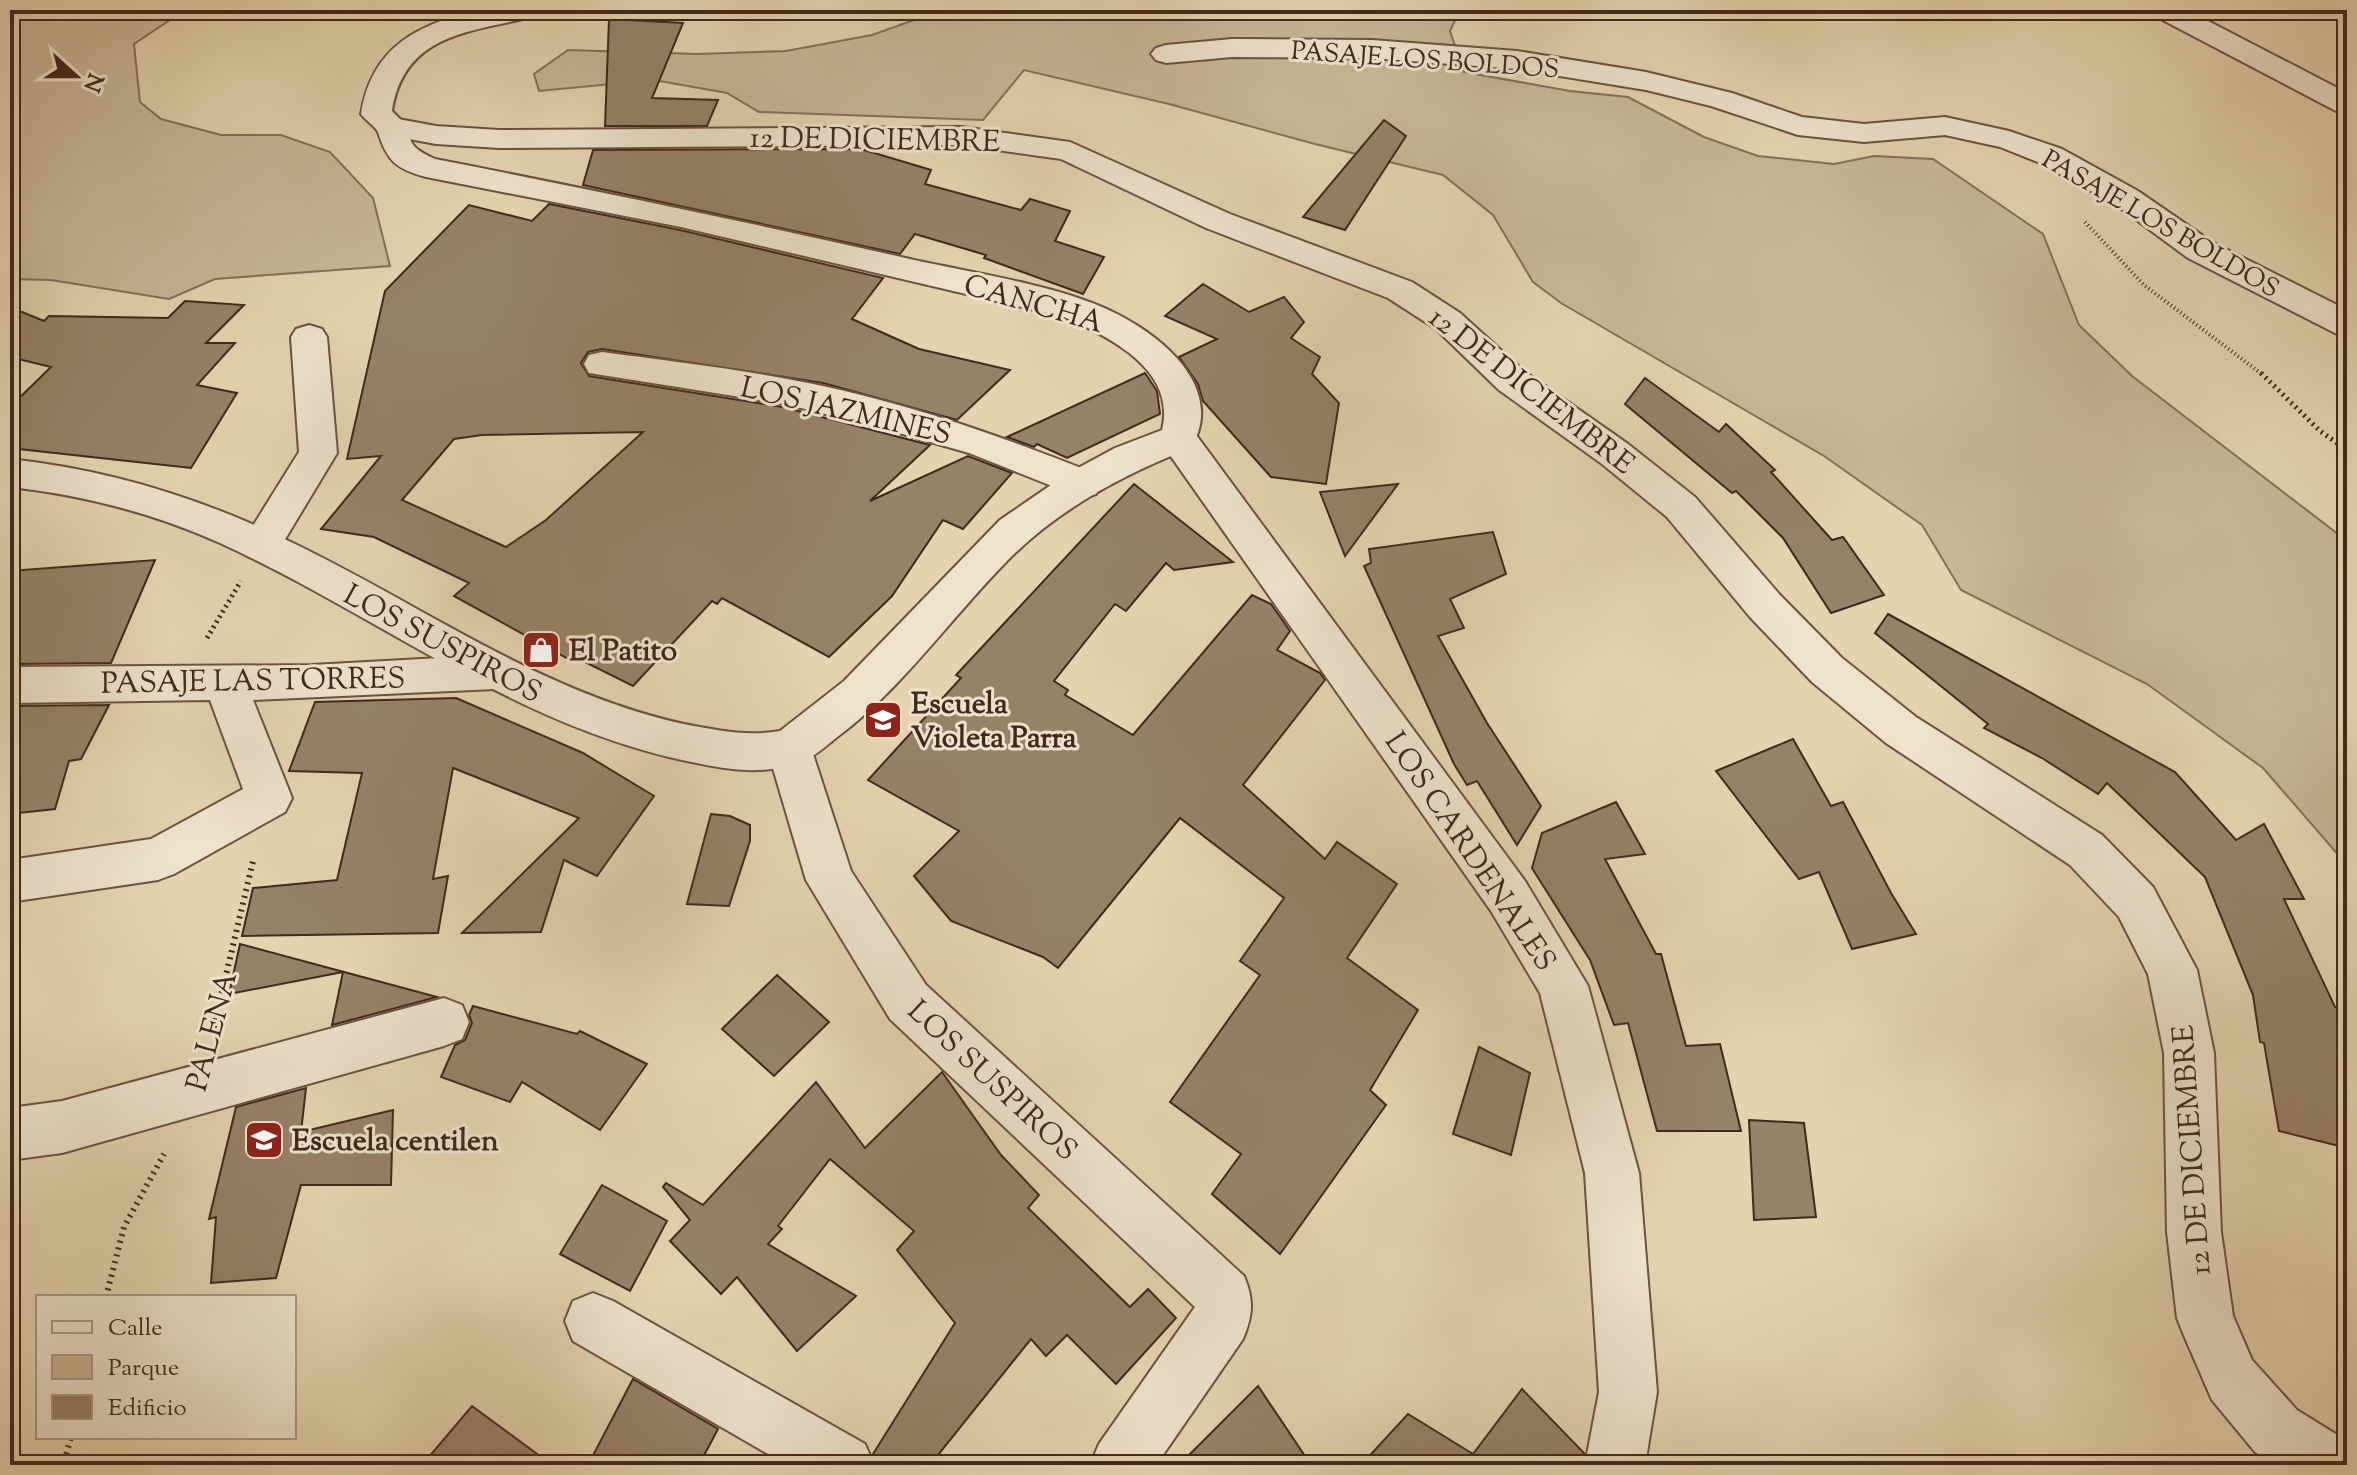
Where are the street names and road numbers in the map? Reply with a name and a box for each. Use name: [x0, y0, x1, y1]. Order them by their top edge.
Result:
street label: PASAJE LOS BOLDOS: [1290, 34, 1560, 89]
street label: 12 DE DICIEMBRE: [749, 118, 1001, 165]
street label: PASAJE LOS BOLDOS: [2034, 142, 2285, 308]
street label: CANCHA: [958, 265, 1108, 346]
street label: 12 DE DICIEMBRE: [1418, 298, 1643, 486]
street label: LOS JAZMINES: [736, 367, 955, 458]
street label: LOS SUSPIROS: [335, 575, 549, 716]
street label: PASAJE LAS TORRES: [101, 658, 406, 707]
street label: LOS CARDENALES: [1373, 724, 1565, 981]
street label: PALENA: [177, 967, 250, 1096]
street label: LOS SUSPIROS: [897, 991, 1086, 1172]
street label: 12 DE DICIEMBRE: [2163, 1023, 2224, 1276]

